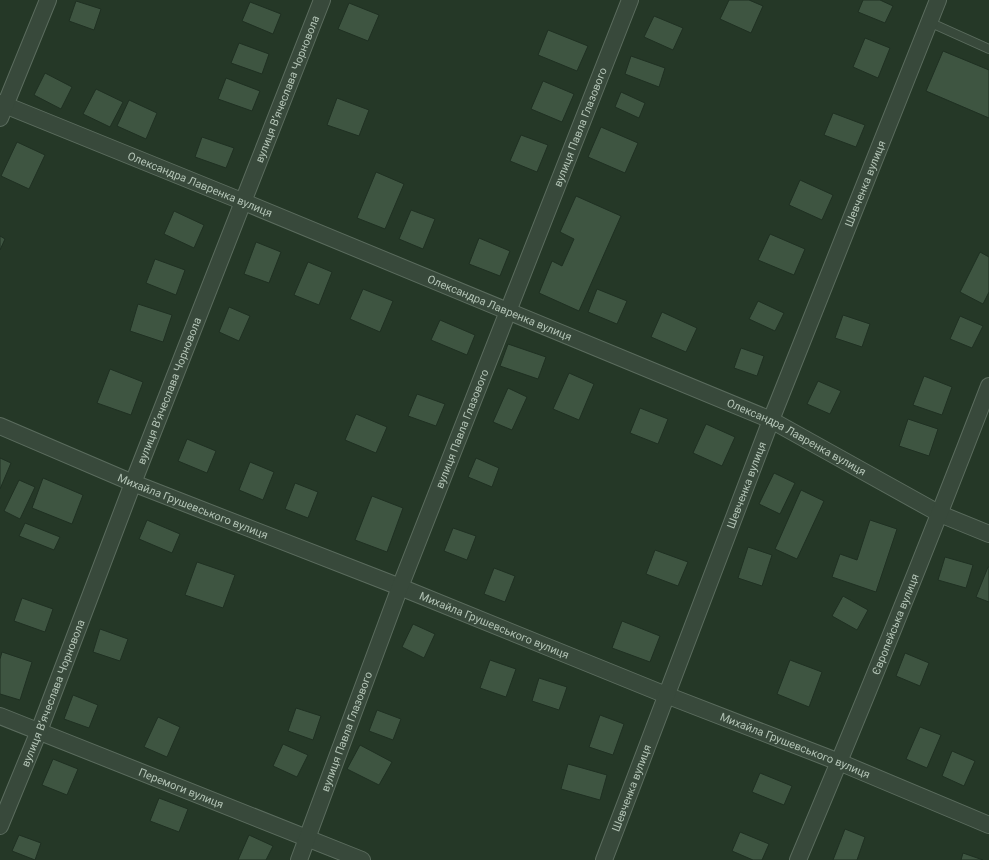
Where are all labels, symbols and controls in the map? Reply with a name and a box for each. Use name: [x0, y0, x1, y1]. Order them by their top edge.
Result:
street label: вулиця В’ячеслава Чорновола: [253, 14, 322, 165]
street label: вулиця Павла Глазового: [551, 66, 610, 189]
street label: Шевченка вулиця: [842, 139, 888, 229]
street label: Олександра Лавренка вулиця: [126, 150, 274, 220]
street label: Олександра Лавренка вулиця: [425, 273, 574, 344]
street label: вулиця В’ячеслава Чорновола: [135, 316, 204, 466]
street label: вулиця Павла Глазового: [433, 368, 492, 490]
street label: Олександра Лавренка вулиця: [725, 396, 868, 479]
street label: Шевченка вулиця: [724, 440, 769, 531]
street label: Михайла Грушевського вулиця: [116, 471, 270, 542]
street label: Європейська вулиця: [869, 572, 922, 677]
street label: Михайла Грушевського вулиця: [417, 590, 571, 662]
street label: вулиця В’ячеслава Чорновола: [19, 618, 88, 769]
street label: вулиця Павла Глазового: [319, 670, 375, 793]
street label: Михайла Грушевського вулиця: [718, 711, 872, 781]
street label: Шевченка вулиця: [609, 743, 654, 833]
street label: Перемоги вулиця: [137, 766, 225, 811]

